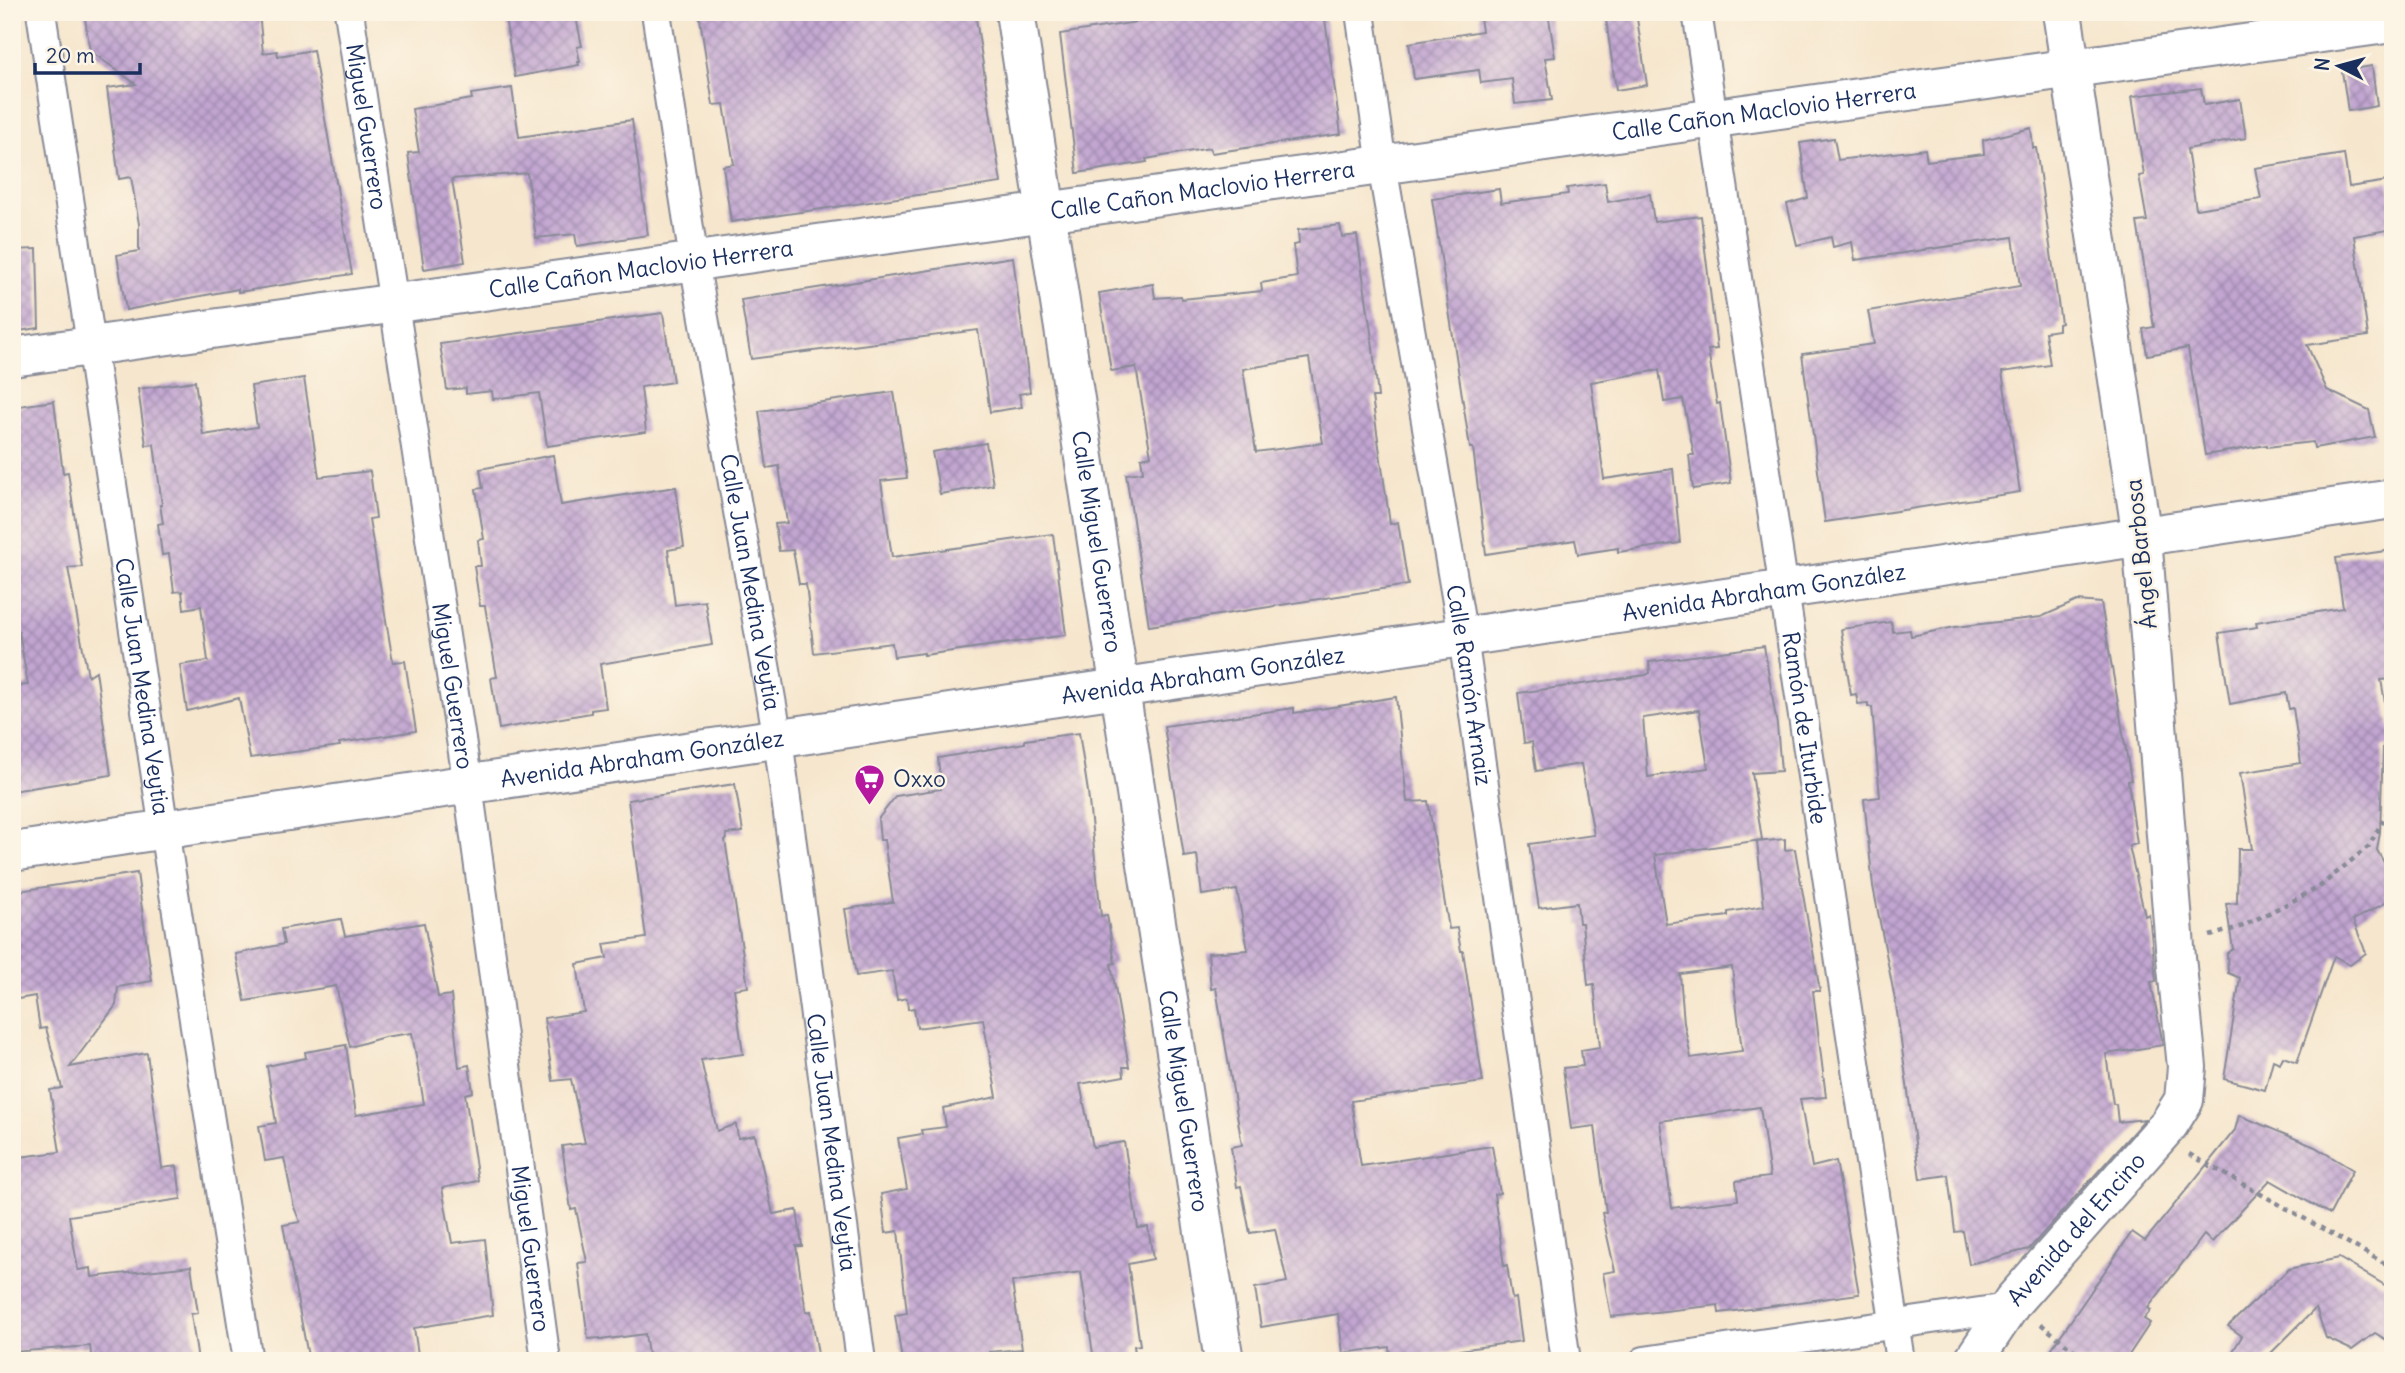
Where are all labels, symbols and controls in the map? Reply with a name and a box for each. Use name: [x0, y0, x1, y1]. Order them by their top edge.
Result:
scale bar: [35, 32, 140, 76]
north arrow: [2304, 32, 2374, 102]
street label: Miguel Guerrero: [340, 41, 394, 212]
text: 20 m: [46, 42, 95, 69]
text: N: [2309, 56, 2335, 72]
street label: Calle Cañon Maclovio Herrera: [1610, 75, 1918, 146]
street label: Calle Cañon Maclovio Herrera: [1048, 154, 1356, 225]
street label: Calle Cañon Maclovio Herrera: [487, 233, 795, 304]
street label: Calle Miguel Guerrero: [1066, 429, 1129, 655]
street label: Calle Juan Medina Veytia: [714, 452, 788, 713]
street label: Ángel Barbosa: [2118, 478, 2163, 631]
street label: Calle Juan Medina Veytia: [109, 556, 177, 817]
street label: Avenida Abraham González: [1620, 556, 1907, 627]
street label: Calle Ramón Arnaiz: [1440, 582, 1499, 787]
street label: Miguel Guerrero: [426, 601, 480, 771]
street label: Ramón de Iturbide: [1776, 629, 1834, 826]
street label: Avenida Abraham González: [1059, 640, 1347, 710]
street label: Avenida Abraham González: [498, 723, 786, 793]
supermarket icon: Oxxo: [853, 762, 887, 806]
place label: Oxxo: [893, 764, 946, 793]
street label: Calle Miguel Guerrero: [1153, 988, 1216, 1214]
street label: Calle Juan Medina Veytia: [801, 1011, 864, 1273]
street label: Avenida del Encino: [2001, 1146, 2151, 1312]
street label: Miguel Guerrero: [506, 1163, 557, 1334]

